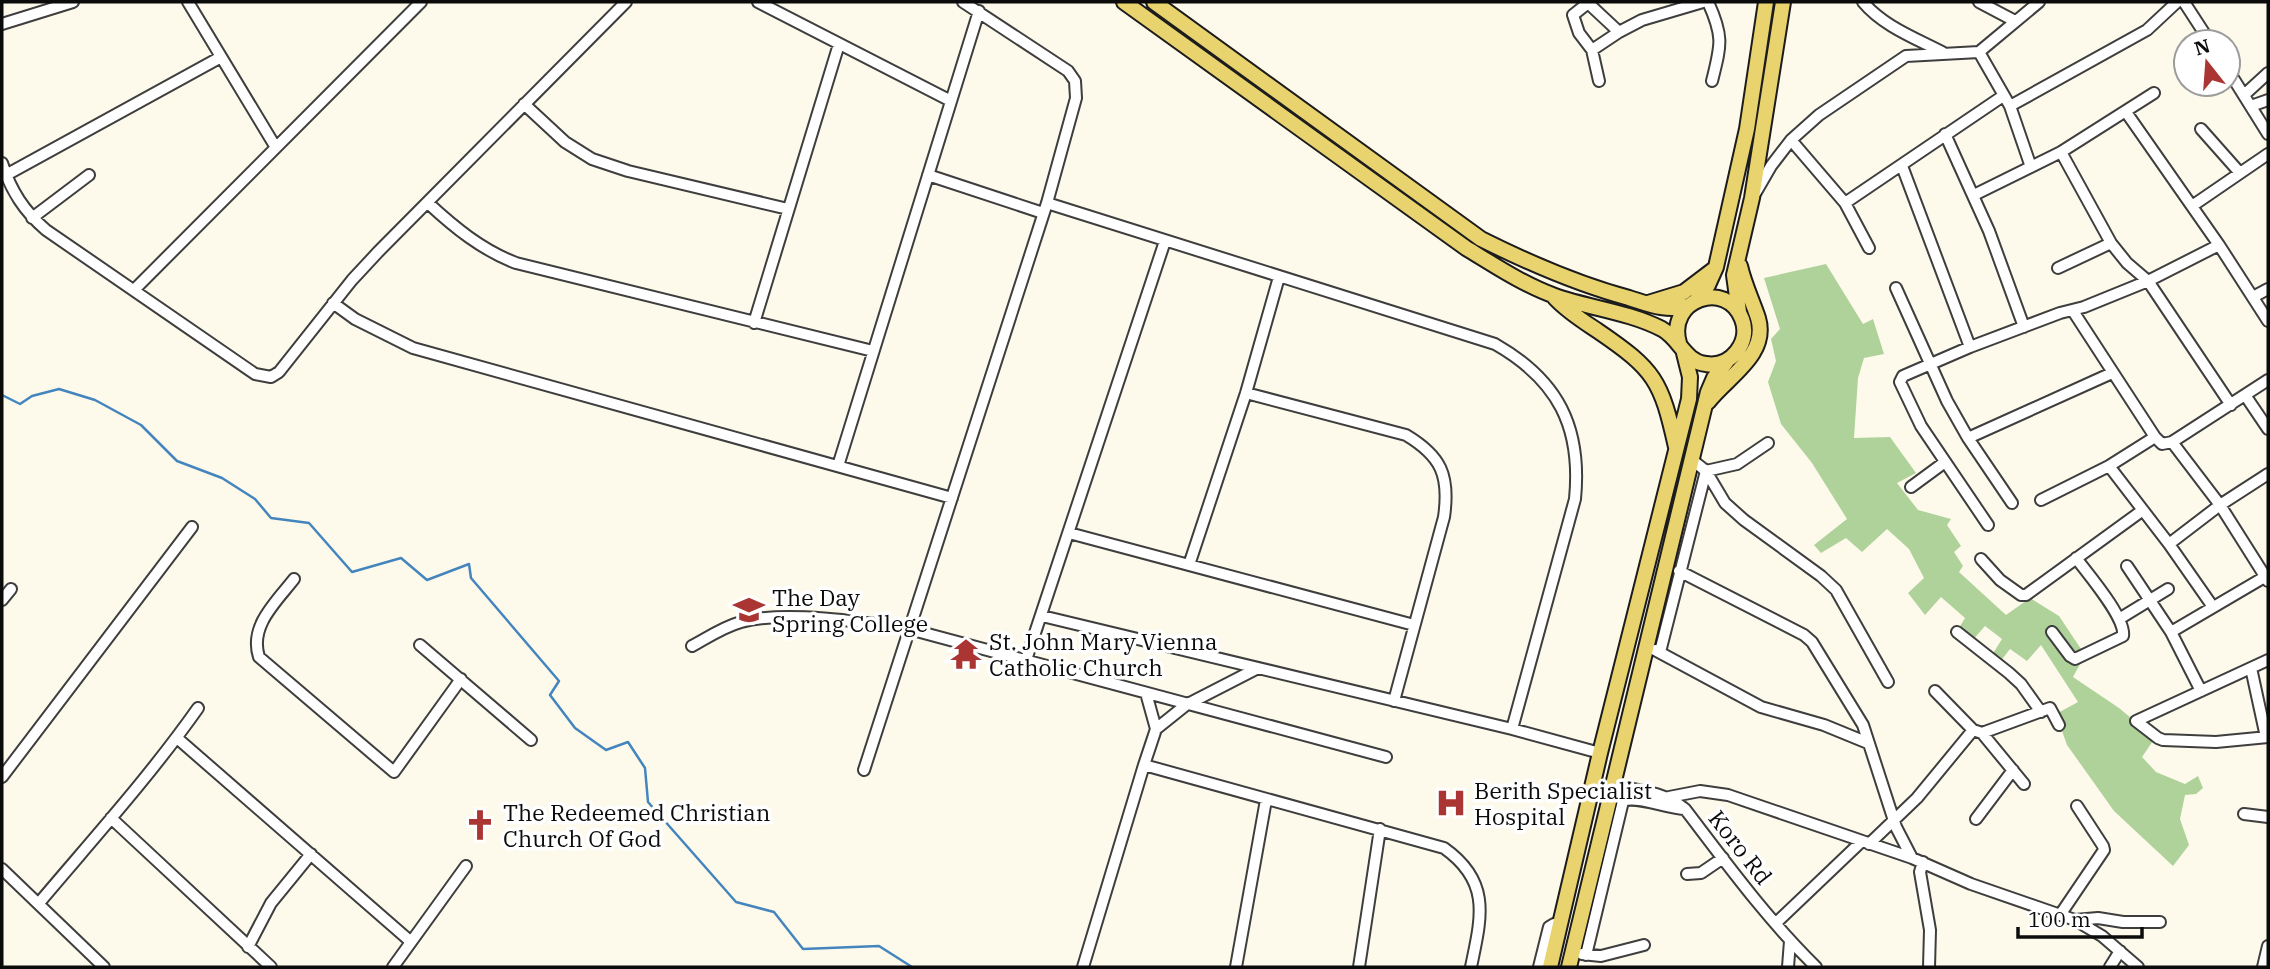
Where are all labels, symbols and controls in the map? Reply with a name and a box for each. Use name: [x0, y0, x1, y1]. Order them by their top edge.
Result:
north arrow: [2172, 28, 2242, 98]
text: N: [2191, 33, 2213, 60]
place label: The Day Spring College: [772, 582, 928, 638]
school or university icon: The Day Spring College: [732, 593, 766, 627]
place label: St. John Mary Vienna Catholic Church: [989, 626, 1217, 682]
temple icon: St. John Mary Vienna Catholic Church: [949, 637, 983, 671]
place label: Berith Specialist Hospital: [1474, 775, 1652, 831]
hospital icon: Berith Specialist Hospital: [1434, 786, 1468, 820]
place label: The Redeemed Christian Church Of God: [503, 797, 771, 853]
street label: Koro Rd: [1703, 804, 1779, 890]
church icon: The Redeemed Christian Church Of God: [463, 808, 497, 842]
scale bar: [2018, 895, 2142, 939]
text: 100 m: [2028, 905, 2091, 933]

